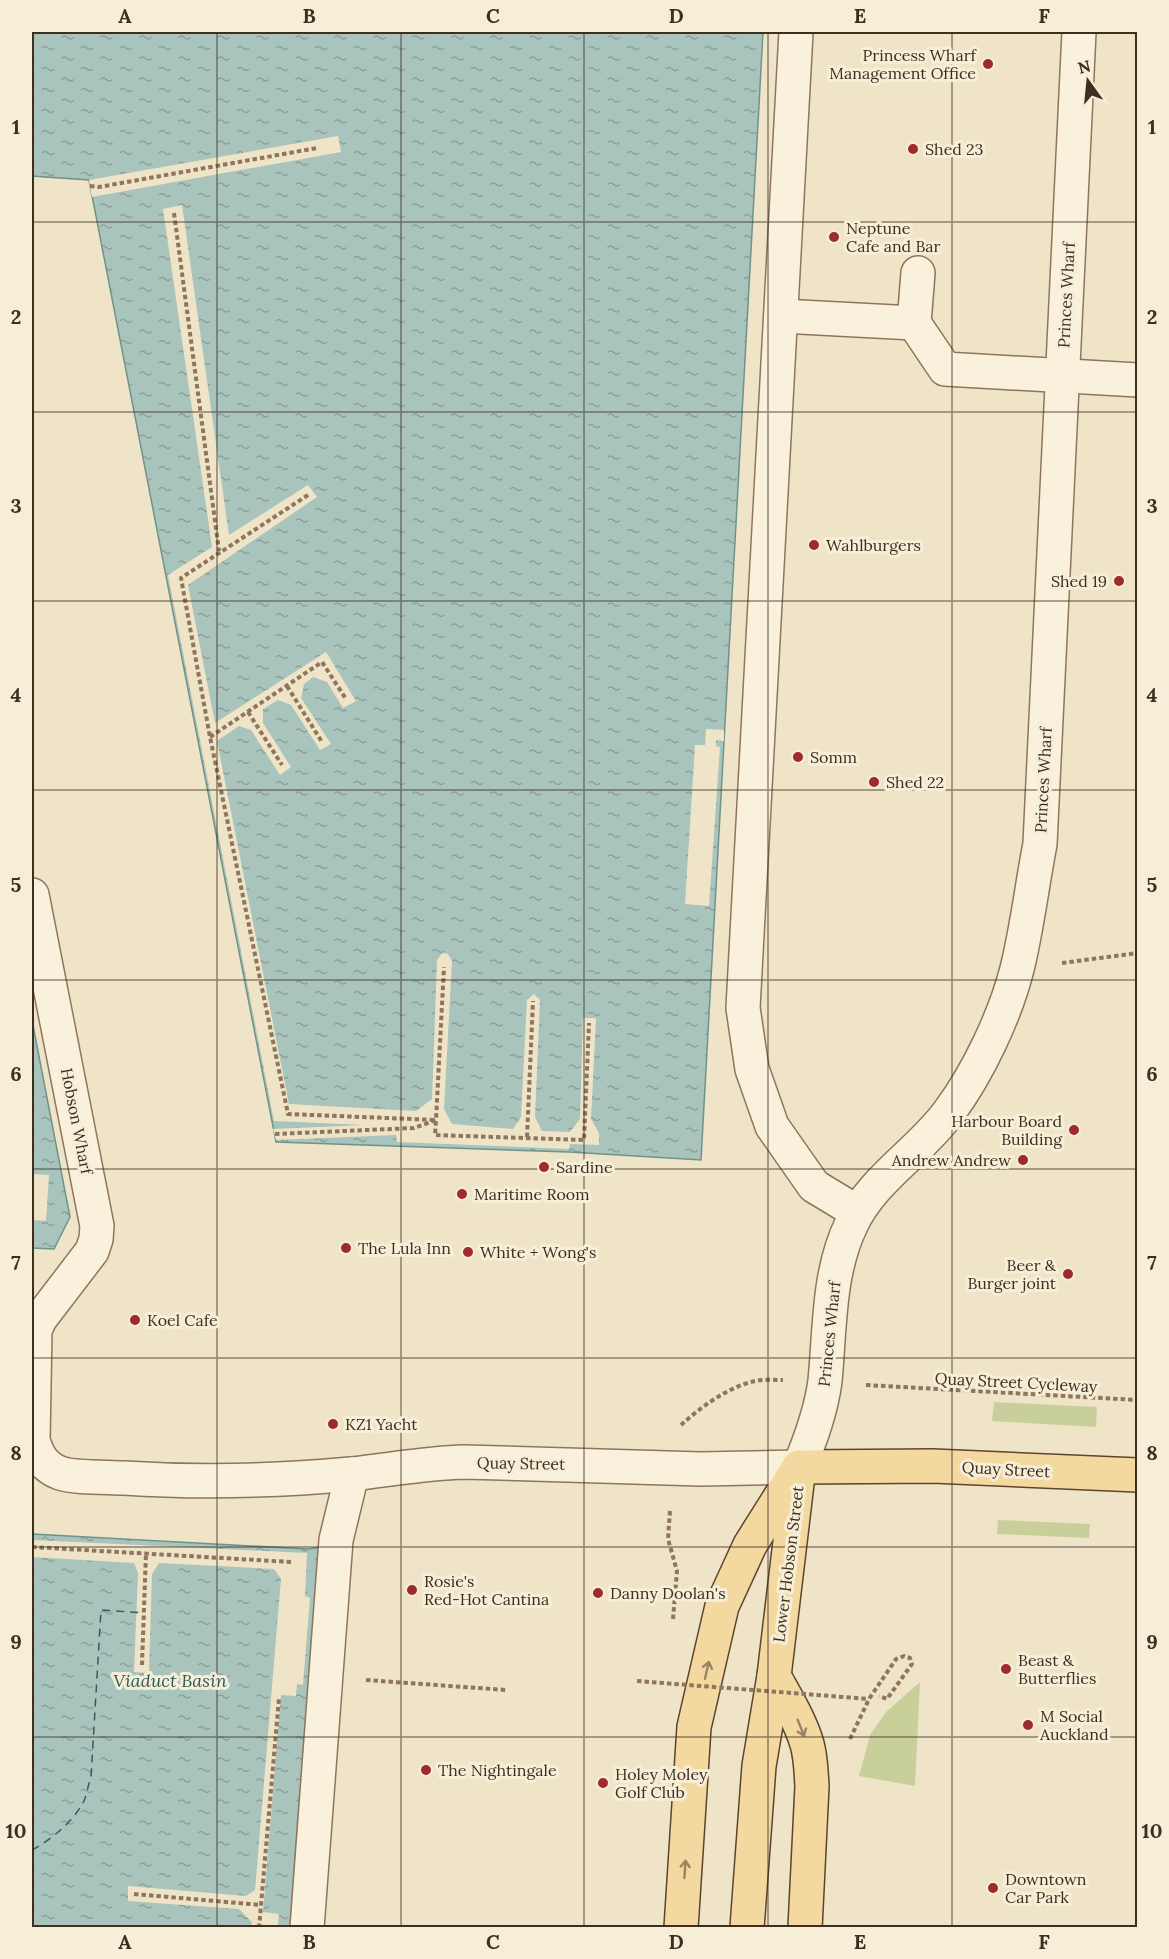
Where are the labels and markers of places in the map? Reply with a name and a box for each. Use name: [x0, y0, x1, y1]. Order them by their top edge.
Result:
place label: Princess Wharf Management Office: [829, 45, 978, 83]
marker: Princess Wharf Management Office: [981, 57, 995, 71]
place label: Shed 23: [925, 139, 983, 159]
marker: Shed 23: [906, 142, 920, 156]
place label: Neptune Cafe and Bar: [846, 218, 941, 256]
marker: Neptune Cafe and Bar: [827, 230, 841, 244]
place label: Wahlburgers: [826, 535, 921, 555]
marker: Wahlburgers: [807, 538, 821, 552]
place label: Shed 19: [1051, 571, 1107, 591]
marker: Shed 19: [1112, 574, 1126, 588]
place label: Somm: [810, 747, 857, 767]
marker: Somm: [791, 750, 805, 764]
place label: Shed 22: [886, 772, 944, 792]
marker: Shed 22: [867, 775, 881, 789]
place label: Harbour Board Building: [951, 1111, 1063, 1149]
marker: Harbour Board Building: [1067, 1123, 1081, 1137]
place label: Andrew Andrew: [891, 1150, 1011, 1170]
marker: Andrew Andrew: [1016, 1153, 1030, 1167]
place label: Sardine: [556, 1157, 613, 1177]
marker: Sardine: [537, 1160, 551, 1174]
place label: Maritime Room: [474, 1184, 589, 1204]
marker: Maritime Room: [455, 1187, 469, 1201]
place label: The Lula Inn: [358, 1238, 451, 1258]
marker: The Lula Inn: [339, 1241, 353, 1255]
place label: White + Wong's: [480, 1242, 596, 1262]
marker: White + Wong's: [461, 1245, 475, 1259]
place label: Beer & Burger joint: [967, 1255, 1057, 1293]
marker: Beer & Burger joint: [1061, 1267, 1075, 1281]
place label: Koel Cafe: [147, 1310, 218, 1330]
marker: Koel Cafe: [128, 1313, 142, 1327]
place label: KZ1 Yacht: [345, 1414, 418, 1434]
marker: KZ1 Yacht: [326, 1417, 340, 1431]
place label: Rosie's Red-Hot Cantina: [424, 1571, 549, 1609]
marker: Rosie's Red-Hot Cantina: [405, 1583, 419, 1597]
place label: Danny Doolan's: [610, 1583, 726, 1603]
marker: Danny Doolan's: [591, 1586, 605, 1600]
place label: Beast & Butterflies: [1018, 1650, 1096, 1688]
marker: Beast & Butterflies: [999, 1662, 1013, 1676]
place label: M Social Auckland: [1039, 1706, 1109, 1744]
marker: M Social Auckland: [1021, 1718, 1035, 1732]
place label: The Nightingale: [438, 1760, 557, 1780]
marker: The Nightingale: [419, 1763, 433, 1777]
place label: Holey Moley Golf Club: [615, 1764, 708, 1802]
marker: Holey Moley Golf Club: [596, 1776, 610, 1790]
place label: Downtown Car Park: [1005, 1869, 1087, 1907]
marker: Downtown Car Park: [986, 1881, 1000, 1895]

